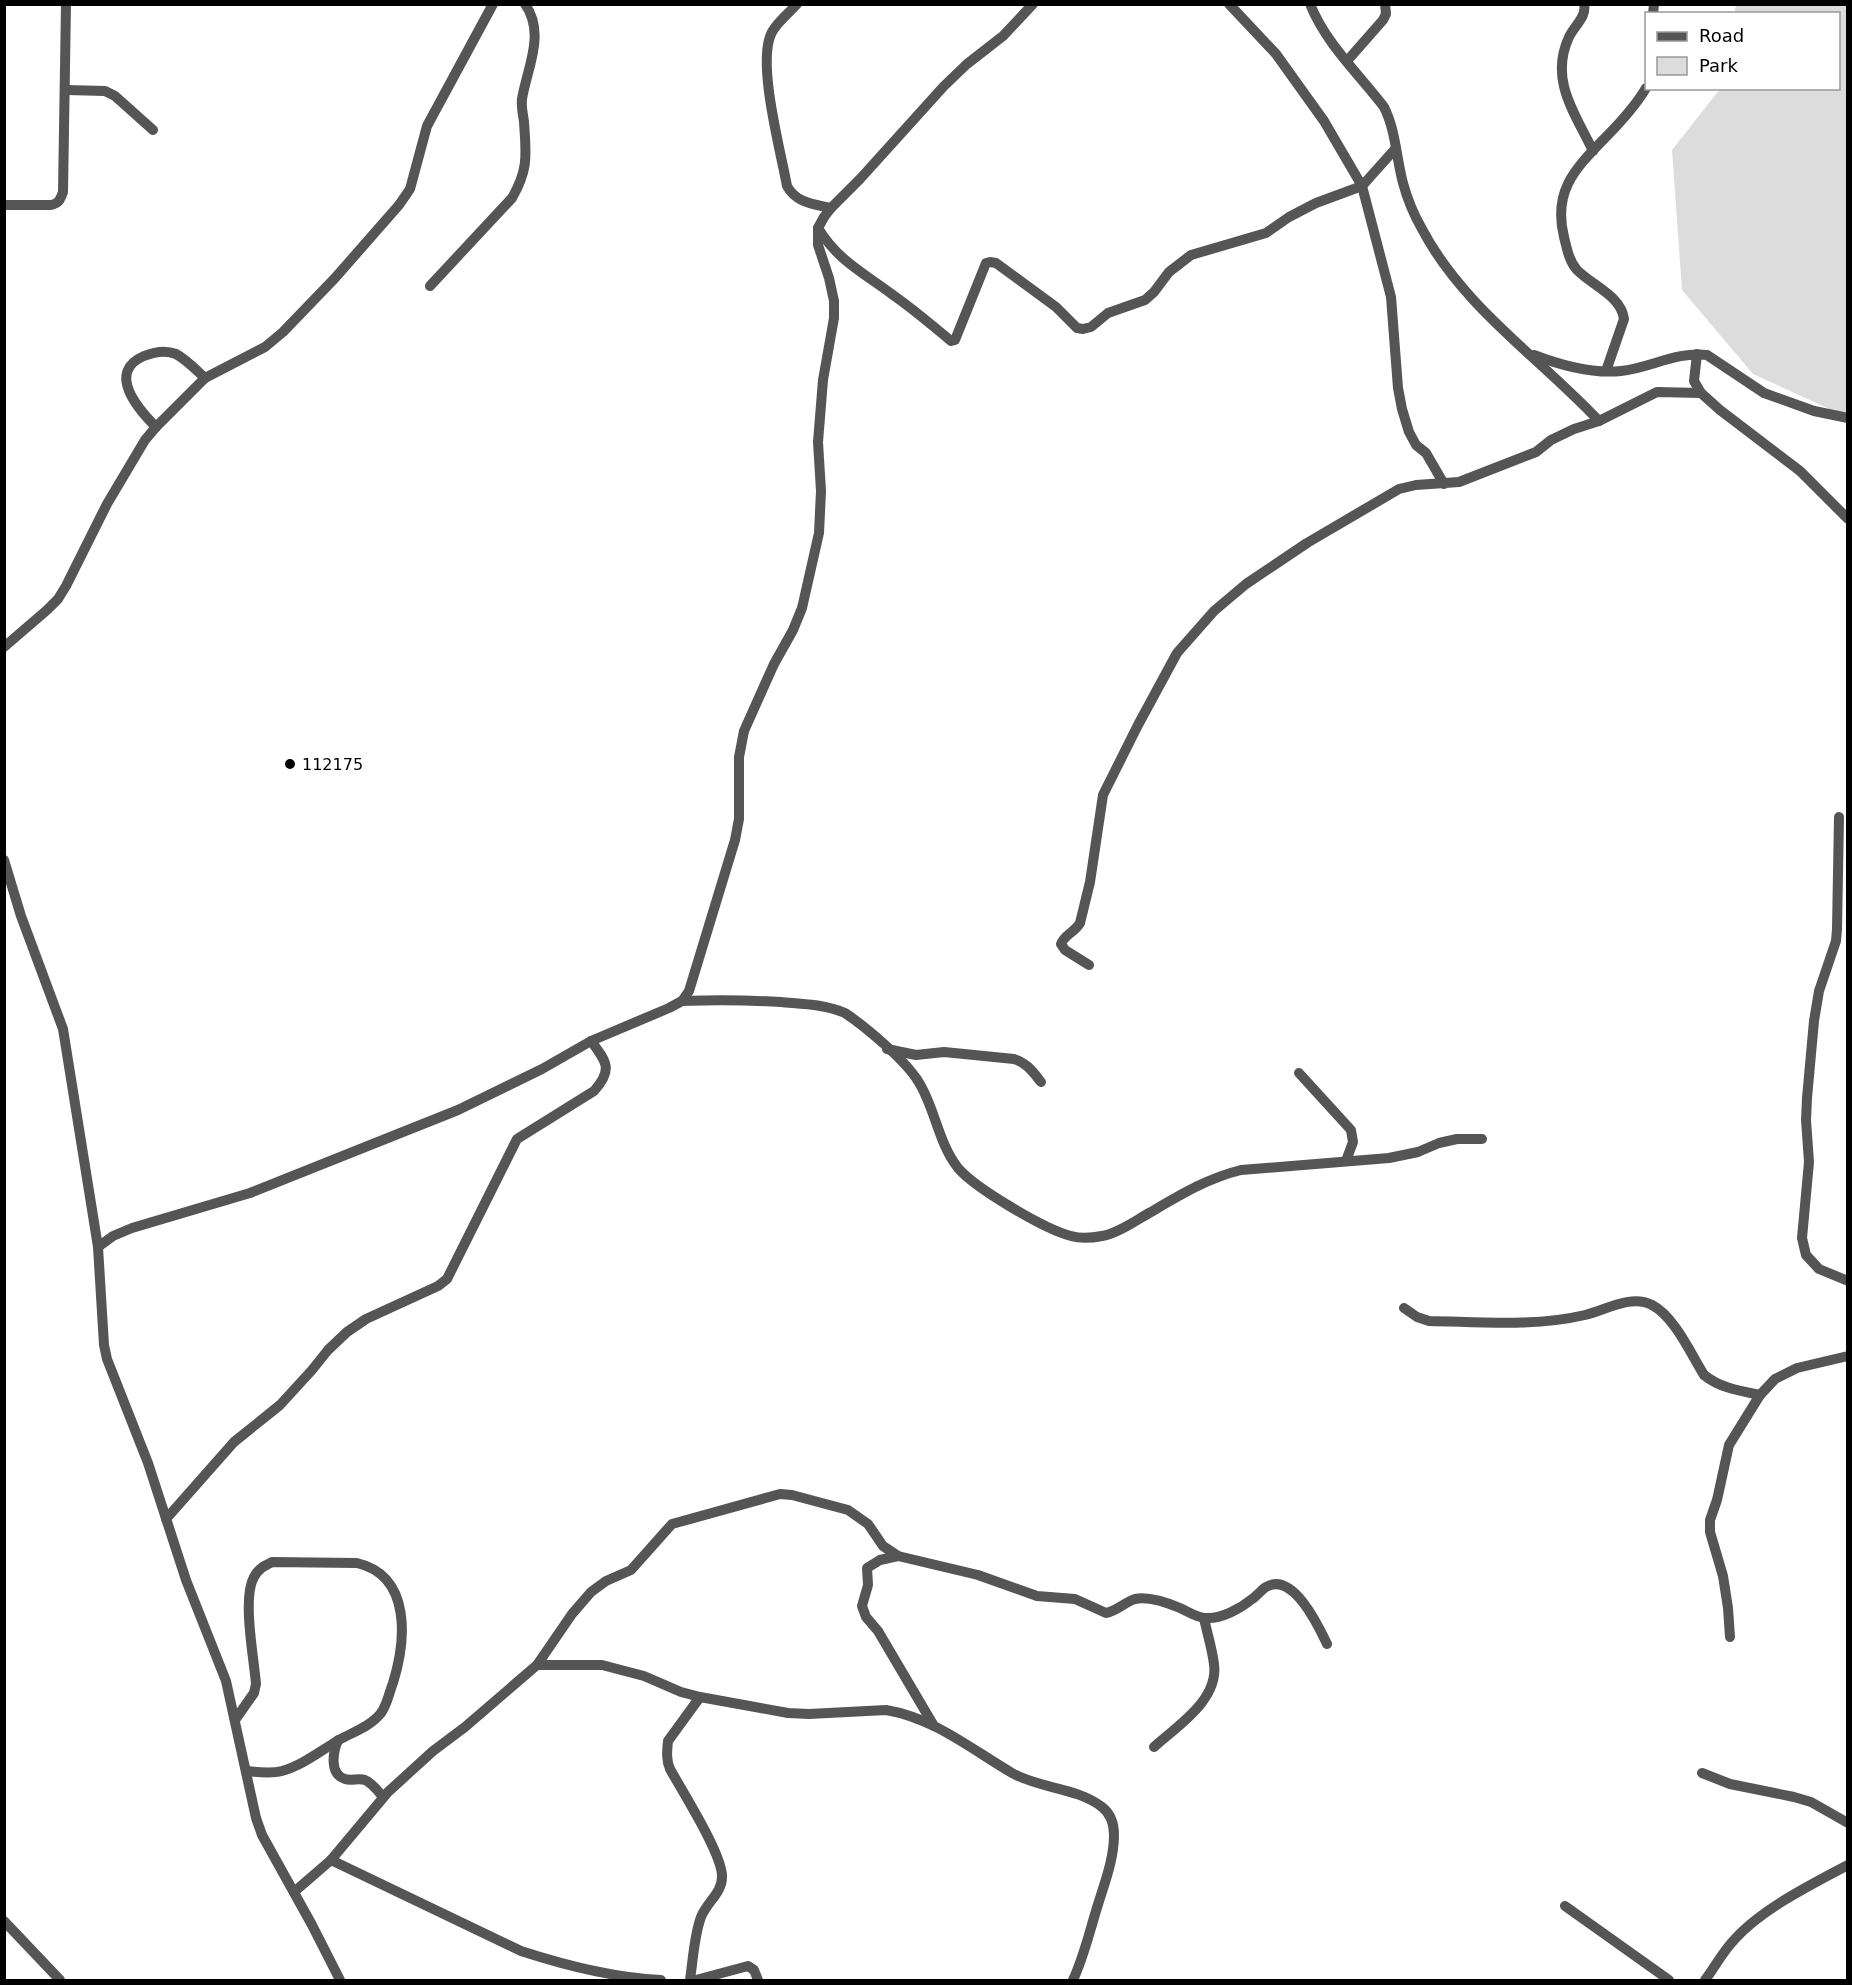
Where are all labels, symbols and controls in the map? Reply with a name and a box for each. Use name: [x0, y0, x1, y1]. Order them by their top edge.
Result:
legend: [1645, 12, 1840, 90]
text: Road: [1699, 25, 1744, 46]
text: Park: [1699, 55, 1738, 76]
place label: 112175: [302, 755, 363, 774]
marker: 112175: [283, 757, 297, 771]

